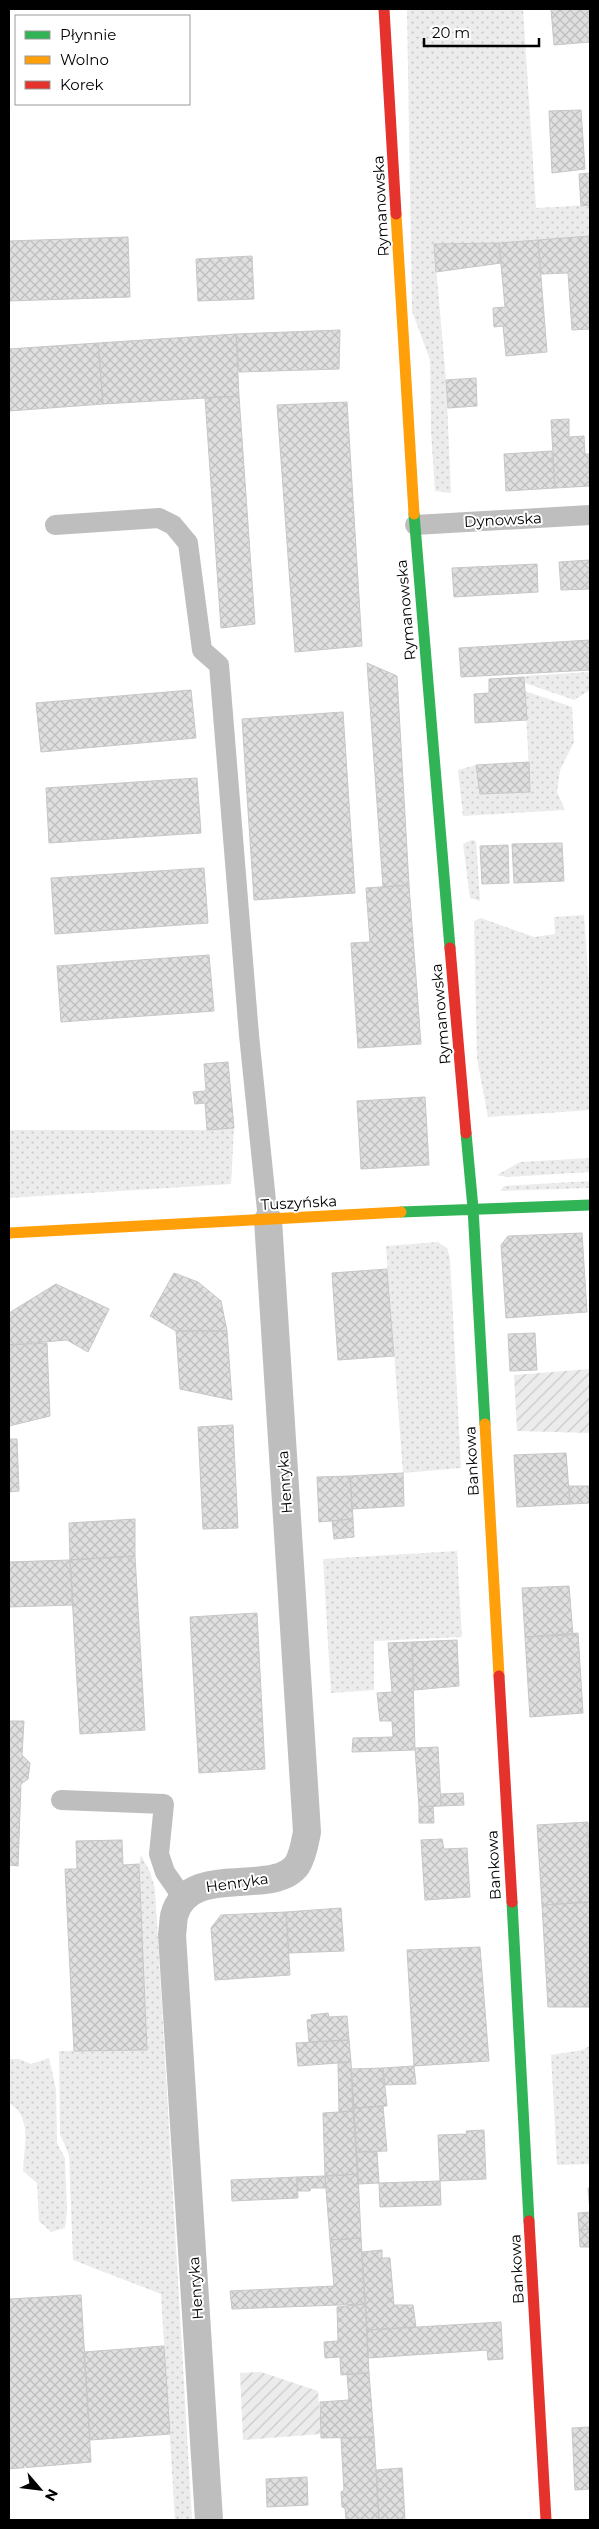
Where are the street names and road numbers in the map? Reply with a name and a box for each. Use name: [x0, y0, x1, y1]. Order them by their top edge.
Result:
street label: Rymanowska: [368, 155, 393, 257]
street label: Dynowska: [464, 508, 542, 531]
street label: Rymanowska: [392, 559, 419, 661]
street label: Rymanowska: [427, 963, 454, 1065]
street label: Tuszyńska: [260, 1191, 338, 1214]
street label: Bankowa: [460, 1426, 483, 1496]
street label: Henryka: [273, 1450, 296, 1514]
street label: Bankowa: [482, 1830, 505, 1900]
street label: Henryka: [204, 1869, 270, 1896]
street label: Bankowa: [505, 2234, 528, 2304]
street label: Henryka: [184, 2256, 207, 2320]

